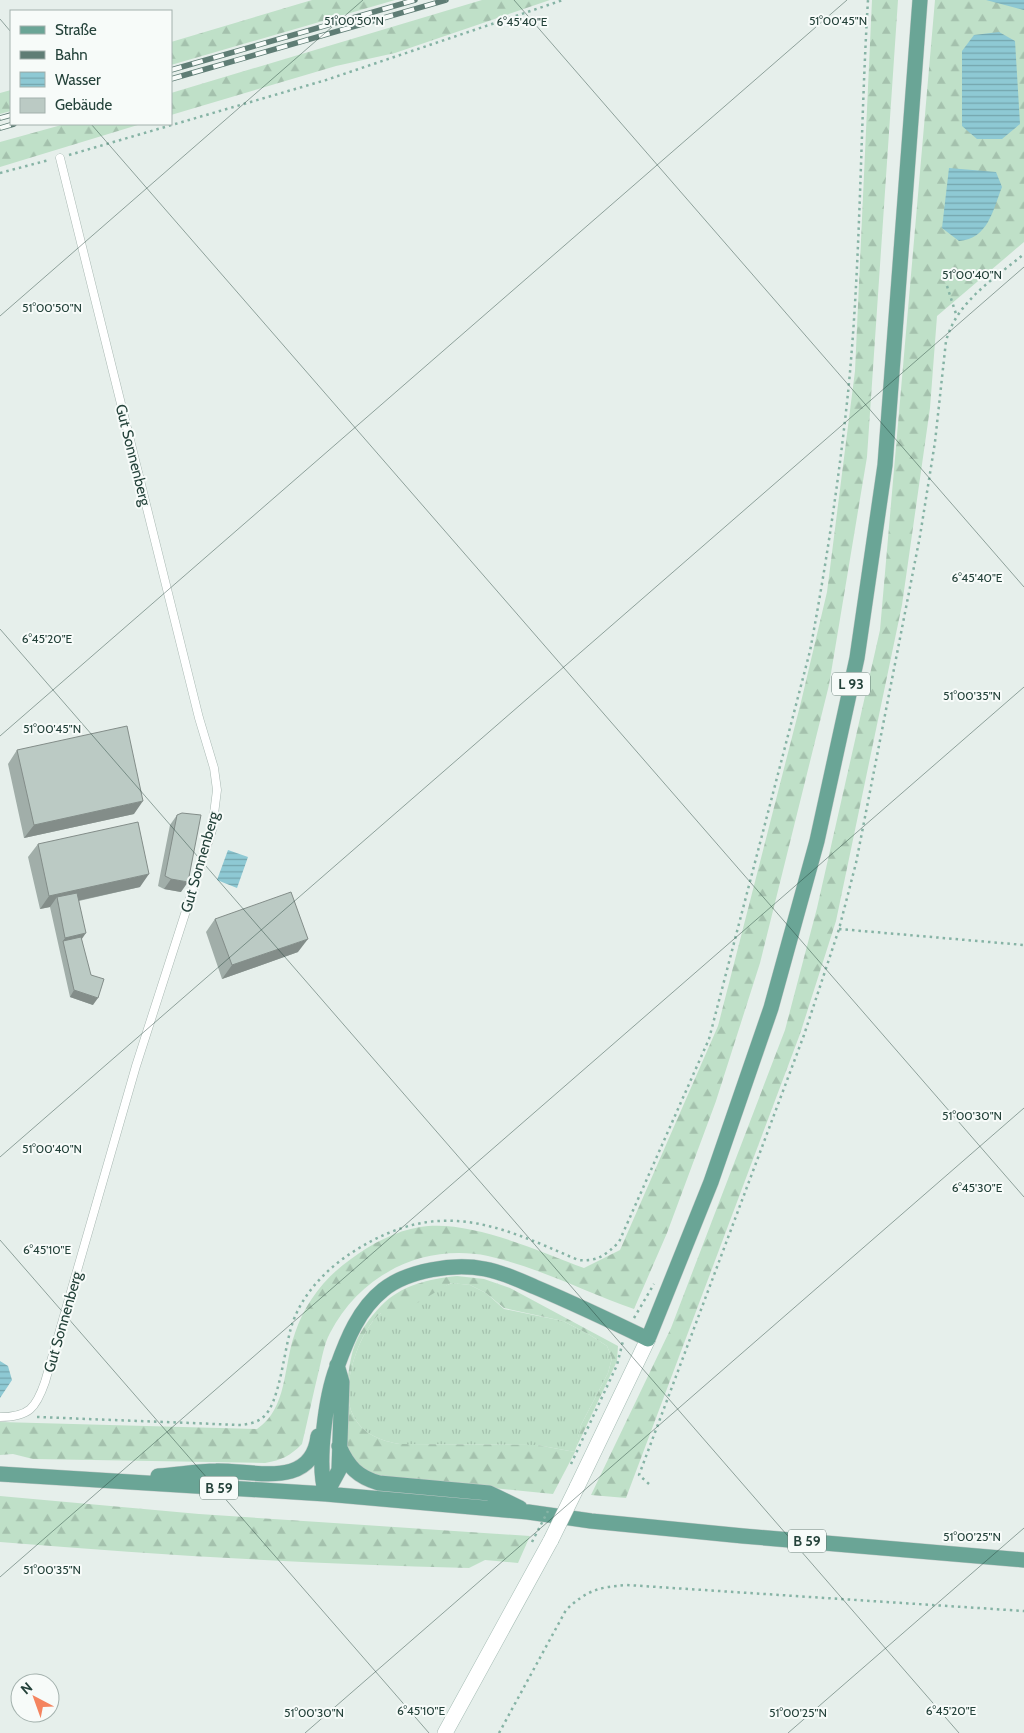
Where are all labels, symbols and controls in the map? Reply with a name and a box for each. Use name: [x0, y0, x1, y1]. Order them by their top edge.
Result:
legend: [10, 10, 172, 125]
text: 51°00'50"N: [324, 13, 384, 28]
text: 51°00'45"N: [809, 13, 867, 28]
text: 6°45'40"E: [497, 14, 548, 29]
text: Straße: [55, 21, 97, 39]
text: Bahn: [55, 46, 88, 64]
text: Wasser: [55, 71, 101, 89]
text: Gebäude: [55, 96, 112, 114]
text: 51°00'40"N: [942, 267, 1002, 282]
text: 51°00'50"N: [22, 300, 82, 315]
street label: Gut Sonnenberg: [112, 402, 154, 508]
text: 6°45'40"E: [952, 570, 1003, 585]
text: 6°45'20"E: [22, 631, 73, 646]
road number: L 93: [832, 672, 870, 696]
text: 51°00'35"N: [943, 688, 1001, 703]
text: 51°00'45"N: [23, 721, 81, 736]
street label: Gut Sonnenberg: [177, 809, 223, 915]
text: 51°00'30"N: [942, 1108, 1002, 1123]
text: 51°00'40"N: [22, 1141, 82, 1156]
text: 6°45'30"E: [952, 1180, 1003, 1195]
text: 6°45'10"E: [23, 1242, 71, 1257]
street label: Gut Sonnenberg: [40, 1269, 86, 1375]
road number: B 59: [200, 1476, 238, 1500]
text: 51°00'25"N: [943, 1529, 1001, 1544]
road number: B 59: [788, 1530, 826, 1552]
text: 51°00'35"N: [23, 1562, 81, 1577]
north arrow: [10, 1673, 60, 1723]
text: N: [17, 1678, 36, 1698]
text: 6°45'10"E: [397, 1703, 445, 1718]
text: 6°45'20"E: [926, 1703, 977, 1718]
text: 51°00'30"N: [284, 1705, 344, 1720]
text: 51°00'25"N: [769, 1705, 827, 1720]

